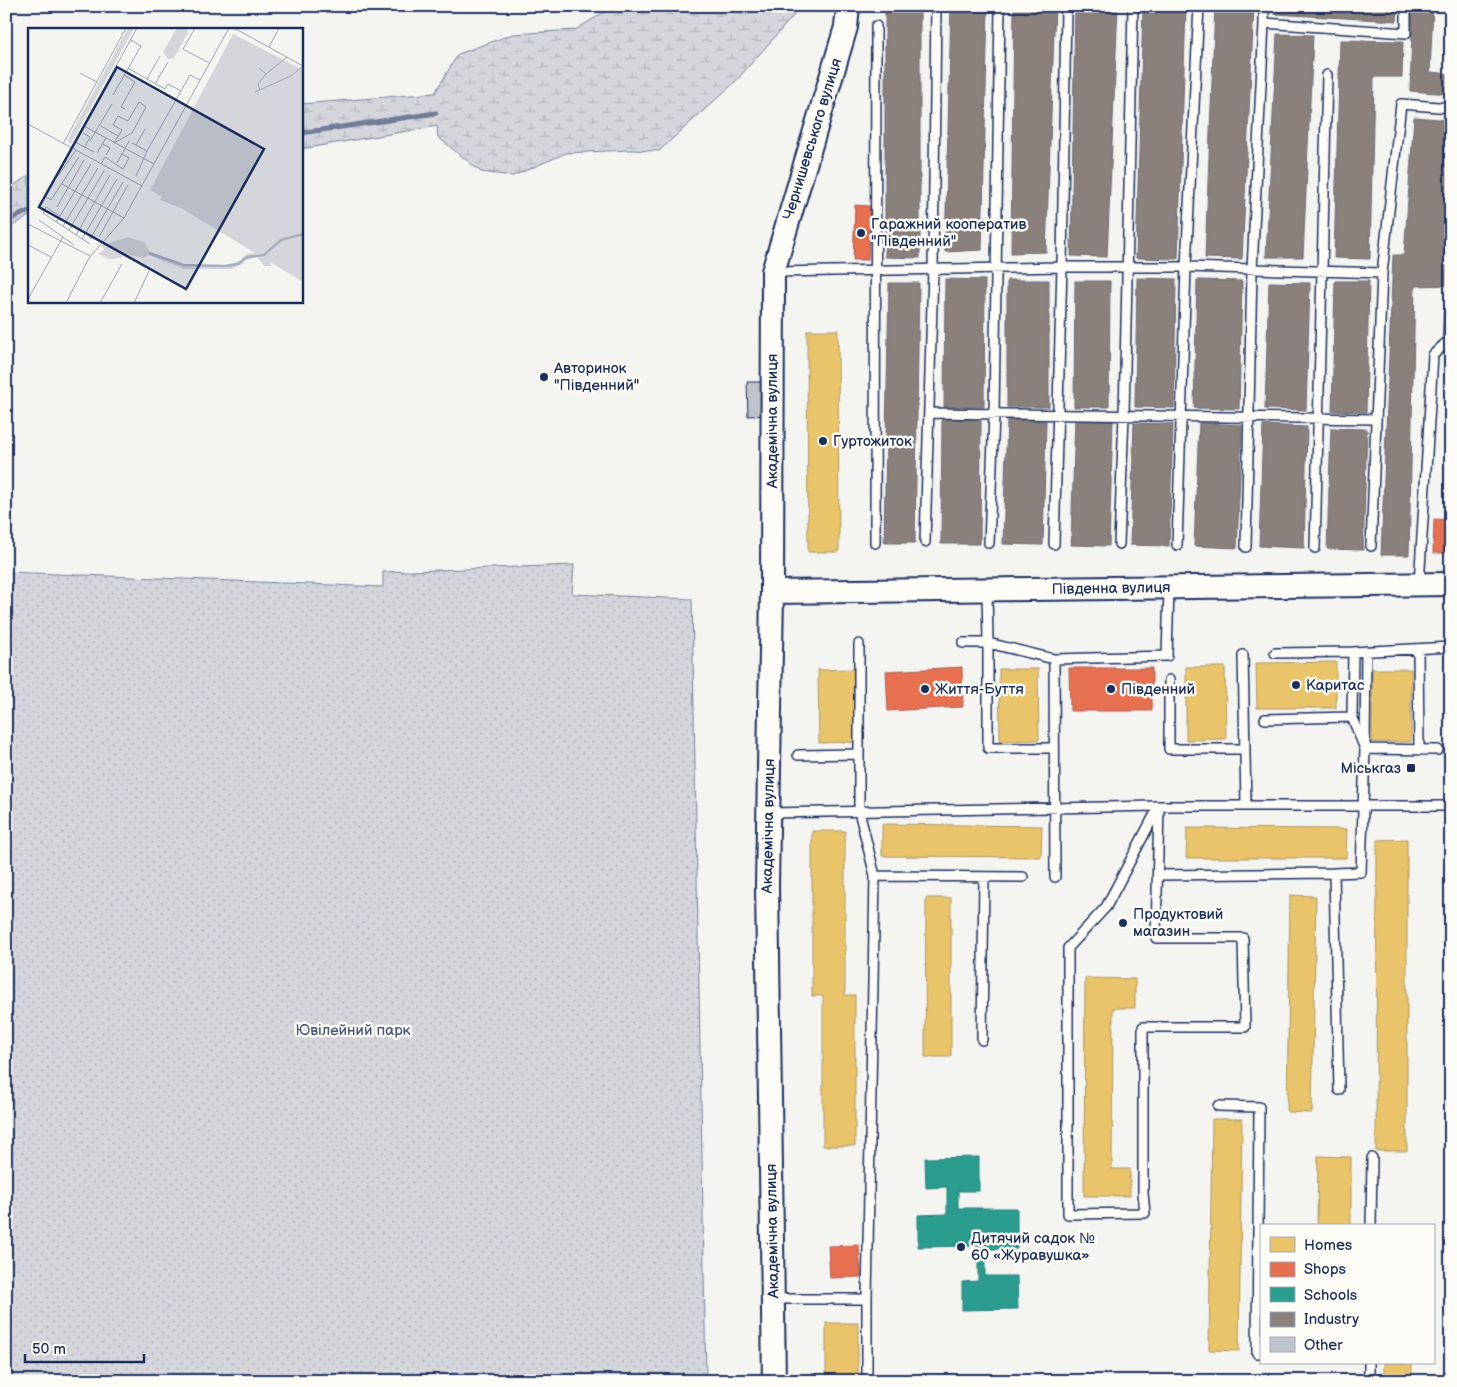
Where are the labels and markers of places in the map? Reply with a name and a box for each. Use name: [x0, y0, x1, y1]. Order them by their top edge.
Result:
place label: Гаражний кооператив "Південний": [871, 215, 1026, 251]
marker: Гаражний кооператив "Південний": [855, 227, 867, 239]
place label: Авторинок "Південний": [553, 359, 639, 395]
marker: Авторинок "Південний": [538, 371, 550, 383]
place label: Гуртожиток: [833, 432, 912, 451]
marker: Гуртожиток: [817, 435, 829, 447]
place label: Каритас: [1306, 676, 1365, 695]
marker: Каритас: [1290, 679, 1302, 691]
place label: Життя-Буття: [935, 680, 1024, 699]
place label: Південний: [1121, 680, 1195, 699]
marker: Життя-Буття: [919, 683, 931, 695]
marker: Південний: [1105, 683, 1117, 695]
place label: Міськгаз: [1340, 759, 1401, 778]
marker: Міськгаз: [1405, 762, 1417, 774]
place label: Продуктовий магазин: [1133, 905, 1223, 941]
marker: Продуктовий магазин: [1117, 917, 1129, 929]
place label: Дитячий садок № 60 «Журавушка»: [971, 1229, 1095, 1265]
marker: Дитячий садок № 60 «Журавушка»: [955, 1241, 967, 1253]

